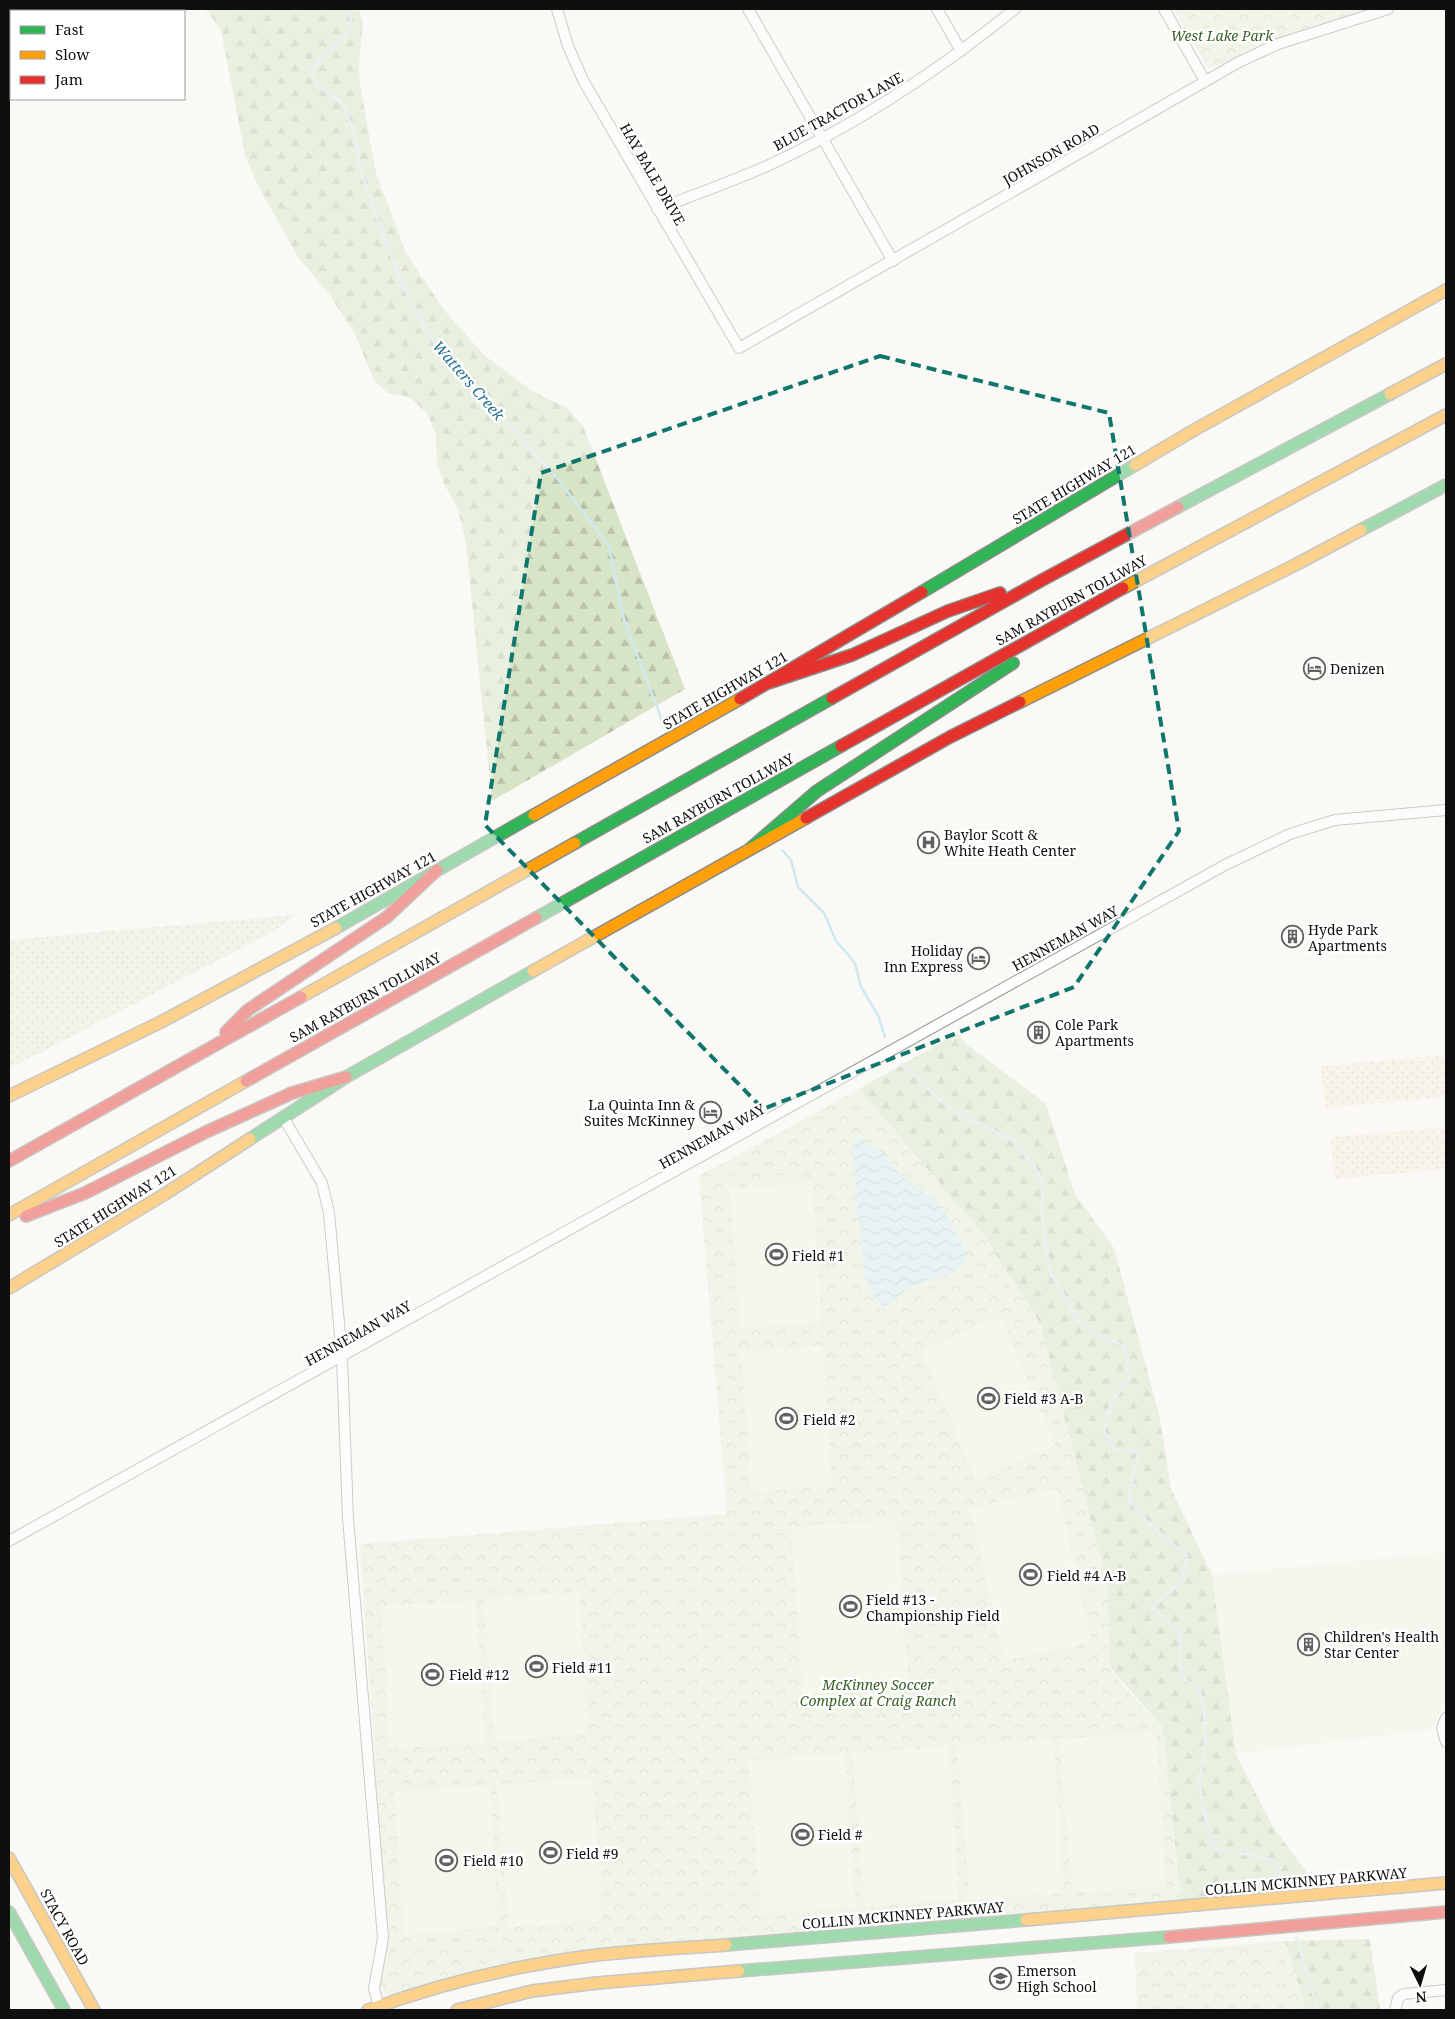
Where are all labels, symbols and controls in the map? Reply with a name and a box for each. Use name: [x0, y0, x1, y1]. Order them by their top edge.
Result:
legend: [10, 10, 185, 100]
text: Fast: [55, 19, 84, 39]
park label: West Lake Park: [1171, 26, 1274, 45]
text: Slow: [55, 44, 89, 64]
street label: BLUE TRACTOR LANE: [770, 67, 907, 155]
text: Jam: [54, 69, 83, 89]
street label: JOHNSON ROAD: [998, 119, 1103, 190]
street label: HAY BALE DRIVE: [616, 120, 690, 229]
water label: Watters Creek: [429, 336, 509, 424]
street label: STATE HIGHWAY 121: [1009, 440, 1139, 528]
street label: SAM RAYBURN TOLLWAY: [992, 550, 1150, 650]
street label: STATE HIGHWAY 121: [659, 647, 791, 733]
hotel icon: Denizen: [1302, 656, 1326, 680]
place label: Denizen: [1330, 659, 1385, 678]
street label: SAM RAYBURN TOLLWAY: [639, 748, 797, 848]
place label: Baylor Scott & White Heath Center: [944, 825, 1077, 860]
hospital icon: Baylor Scott & White Heath Center: [916, 830, 940, 854]
street label: STATE HIGHWAY 121: [307, 847, 439, 931]
street label: HENNEMAN WAY: [1009, 901, 1122, 975]
place label: Hyde Park Apartments: [1308, 920, 1387, 955]
building icon: Hyde Park Apartments: [1280, 925, 1304, 949]
place label: Holiday Inn Express: [884, 941, 963, 976]
hotel icon: Holiday Inn Express: [967, 946, 991, 970]
street label: SAM RAYBURN TOLLWAY: [286, 947, 444, 1047]
place label: Cole Park Apartments: [1055, 1015, 1134, 1050]
building icon: Cole Park Apartments: [1027, 1020, 1051, 1044]
place label: La Quinta Inn & Suites McKinney: [584, 1095, 696, 1130]
street label: HENNEMAN WAY: [656, 1099, 769, 1173]
hotel icon: La Quinta Inn & Suites McKinney: [699, 1100, 723, 1124]
street label: STATE HIGHWAY 121: [50, 1161, 180, 1251]
sports icon: Field #1: [764, 1243, 788, 1267]
place label: Field #1: [792, 1246, 844, 1265]
street label: HENNEMAN WAY: [302, 1296, 415, 1370]
sports icon: Field #3 A-B: [976, 1386, 1000, 1410]
place label: Field #3 A-B: [1004, 1389, 1083, 1408]
sports icon: Field #2: [775, 1407, 799, 1431]
place label: Field #2: [803, 1410, 855, 1429]
sports icon: Field #4 A-B: [1019, 1563, 1043, 1587]
place label: Field #4 A-B: [1047, 1566, 1126, 1585]
place label: Field #13 - Championship Field: [866, 1590, 1000, 1625]
sports icon: Field #13 - Championship Field: [838, 1595, 862, 1619]
place label: Children's Health Star Center: [1324, 1627, 1439, 1662]
building icon: Children's Health Star Center: [1296, 1632, 1320, 1656]
sports icon: Field #11: [524, 1655, 548, 1679]
place label: Field #11: [552, 1658, 612, 1677]
sports icon: Field #12: [421, 1662, 445, 1686]
place label: Field #12: [449, 1665, 509, 1684]
park label: McKinney Soccer Complex at Craig Ranch: [800, 1675, 957, 1710]
sports icon: Field #: [790, 1822, 814, 1846]
place label: Field #: [818, 1825, 863, 1844]
sports icon: Field #9: [538, 1841, 562, 1865]
place label: Field #9: [566, 1844, 618, 1863]
sports icon: Field #10: [435, 1848, 459, 1872]
place label: Field #10: [463, 1851, 523, 1870]
street label: COLLIN MCKINNEY PARKWAY: [1204, 1863, 1408, 1899]
street label: STACY ROAD: [36, 1885, 94, 1969]
street label: COLLIN MCKINNEY PARKWAY: [801, 1897, 1005, 1933]
north arrow: [1395, 1959, 1445, 2009]
place label: Emerson High School: [1017, 1961, 1097, 1996]
school or university icon: Emerson High School: [989, 1966, 1013, 1990]
text: N: [1415, 1988, 1428, 2007]

